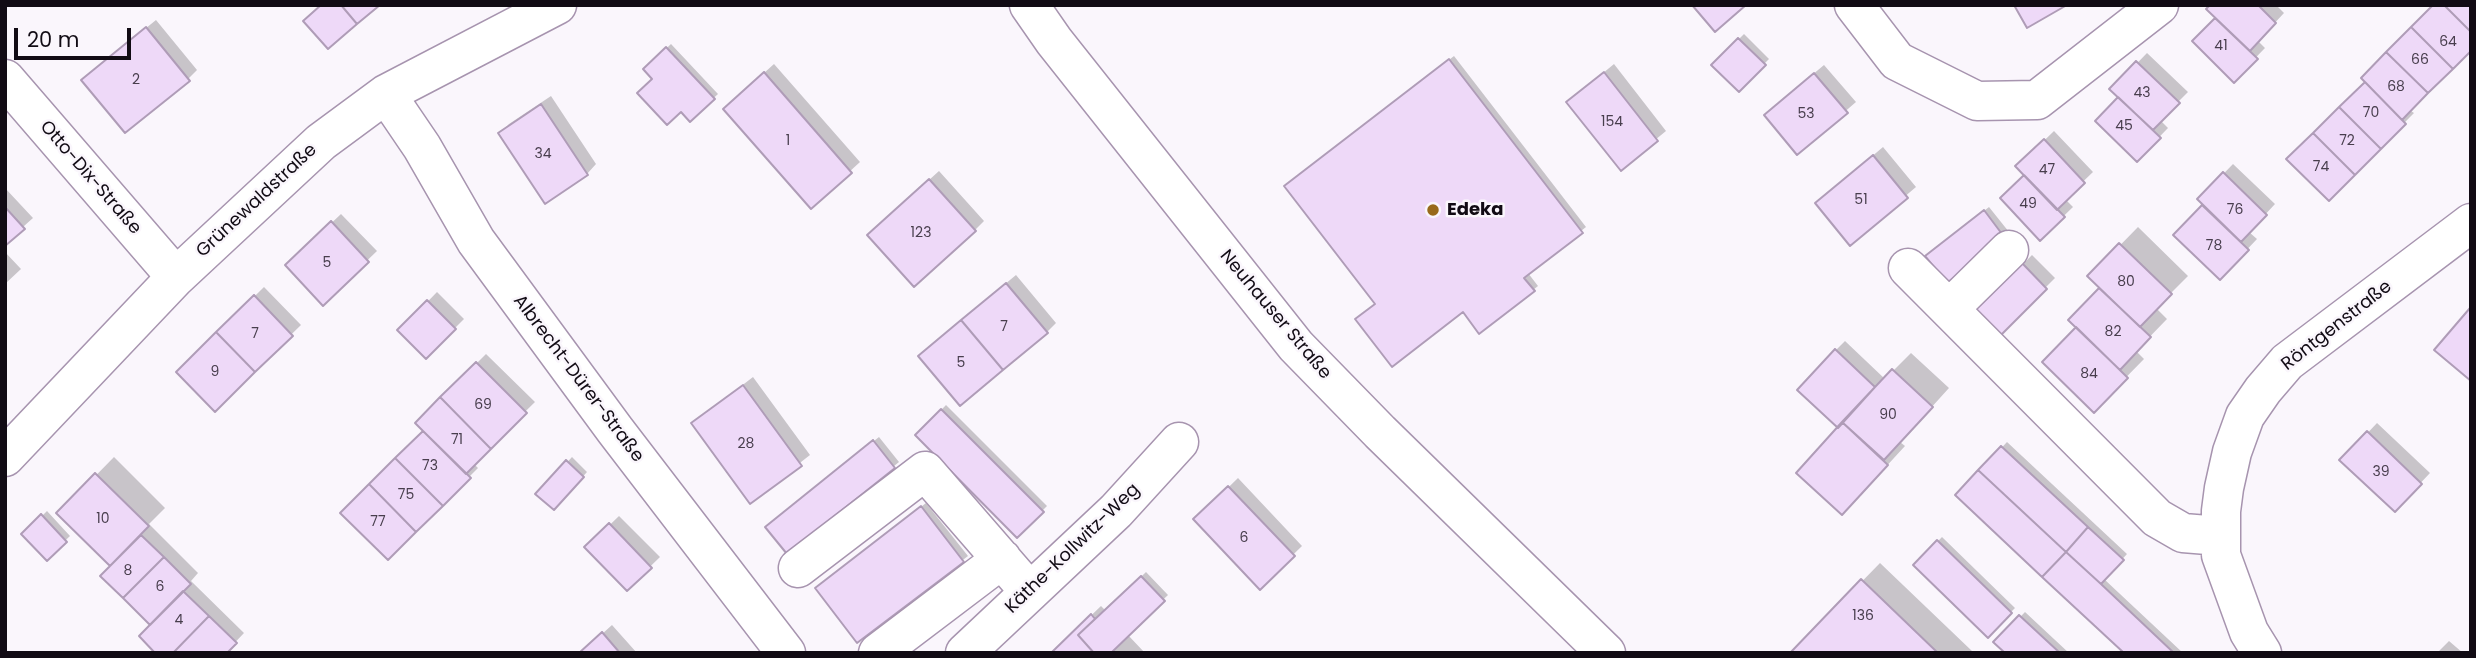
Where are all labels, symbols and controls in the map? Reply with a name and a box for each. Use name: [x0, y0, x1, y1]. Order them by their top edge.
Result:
scale bar: [18, 14, 135, 58]
text: 20 m: [27, 25, 80, 54]
house number: 64: [2439, 34, 2457, 50]
house number: 41: [2214, 38, 2228, 54]
house number: 66: [2411, 52, 2429, 68]
house number: 2: [132, 72, 140, 88]
house number: 68: [2387, 79, 2405, 95]
house number: 43: [2133, 85, 2151, 101]
house number: 70: [2363, 105, 2379, 121]
house number: 53: [1797, 106, 1815, 122]
house number: 154: [1601, 114, 1623, 130]
street label: Otto-Dix-Straße: [35, 117, 145, 239]
house number: 45: [2115, 118, 2133, 134]
house number: 1: [786, 133, 790, 149]
house number: 72: [2339, 133, 2355, 149]
street label: Grünewaldstraße: [192, 140, 322, 262]
house number: 34: [534, 146, 552, 162]
house number: 74: [2313, 159, 2329, 175]
house number: 47: [2039, 162, 2055, 178]
house number: 51: [1854, 192, 1868, 208]
house number: 49: [2019, 196, 2037, 212]
place label: Edeka: [1447, 199, 1503, 221]
marker: Edeka: [1425, 202, 1441, 218]
house number: 76: [2227, 202, 2243, 218]
house number: 123: [911, 225, 931, 241]
house number: 78: [2206, 238, 2222, 254]
street label: Neuhauser Straße: [1215, 246, 1335, 384]
house number: 5: [323, 255, 331, 271]
house number: 80: [2117, 274, 2135, 290]
street label: Röntgenstraße: [2278, 276, 2396, 376]
street label: Albrecht-Dürer-Straße: [508, 291, 648, 467]
house number: 7: [1000, 319, 1008, 335]
house number: 82: [2105, 324, 2121, 340]
house number: 7: [251, 326, 259, 342]
house number: 5: [957, 355, 965, 371]
house number: 9: [211, 364, 219, 380]
house number: 84: [2080, 366, 2098, 382]
house number: 69: [474, 397, 492, 413]
house number: 90: [1879, 407, 1897, 423]
house number: 71: [451, 432, 463, 448]
house number: 28: [738, 436, 754, 452]
house number: 73: [422, 458, 438, 474]
house number: 39: [2372, 464, 2390, 480]
street label: Käthe-Kollwitz-Weg: [1001, 479, 1145, 619]
house number: 75: [398, 487, 414, 503]
house number: 10: [96, 511, 110, 527]
house number: 77: [370, 514, 386, 530]
house number: 6: [1240, 530, 1248, 546]
house number: 8: [124, 563, 132, 579]
house number: 6: [156, 579, 164, 595]
house number: 136: [1852, 608, 1874, 624]
house number: 4: [175, 612, 183, 628]

